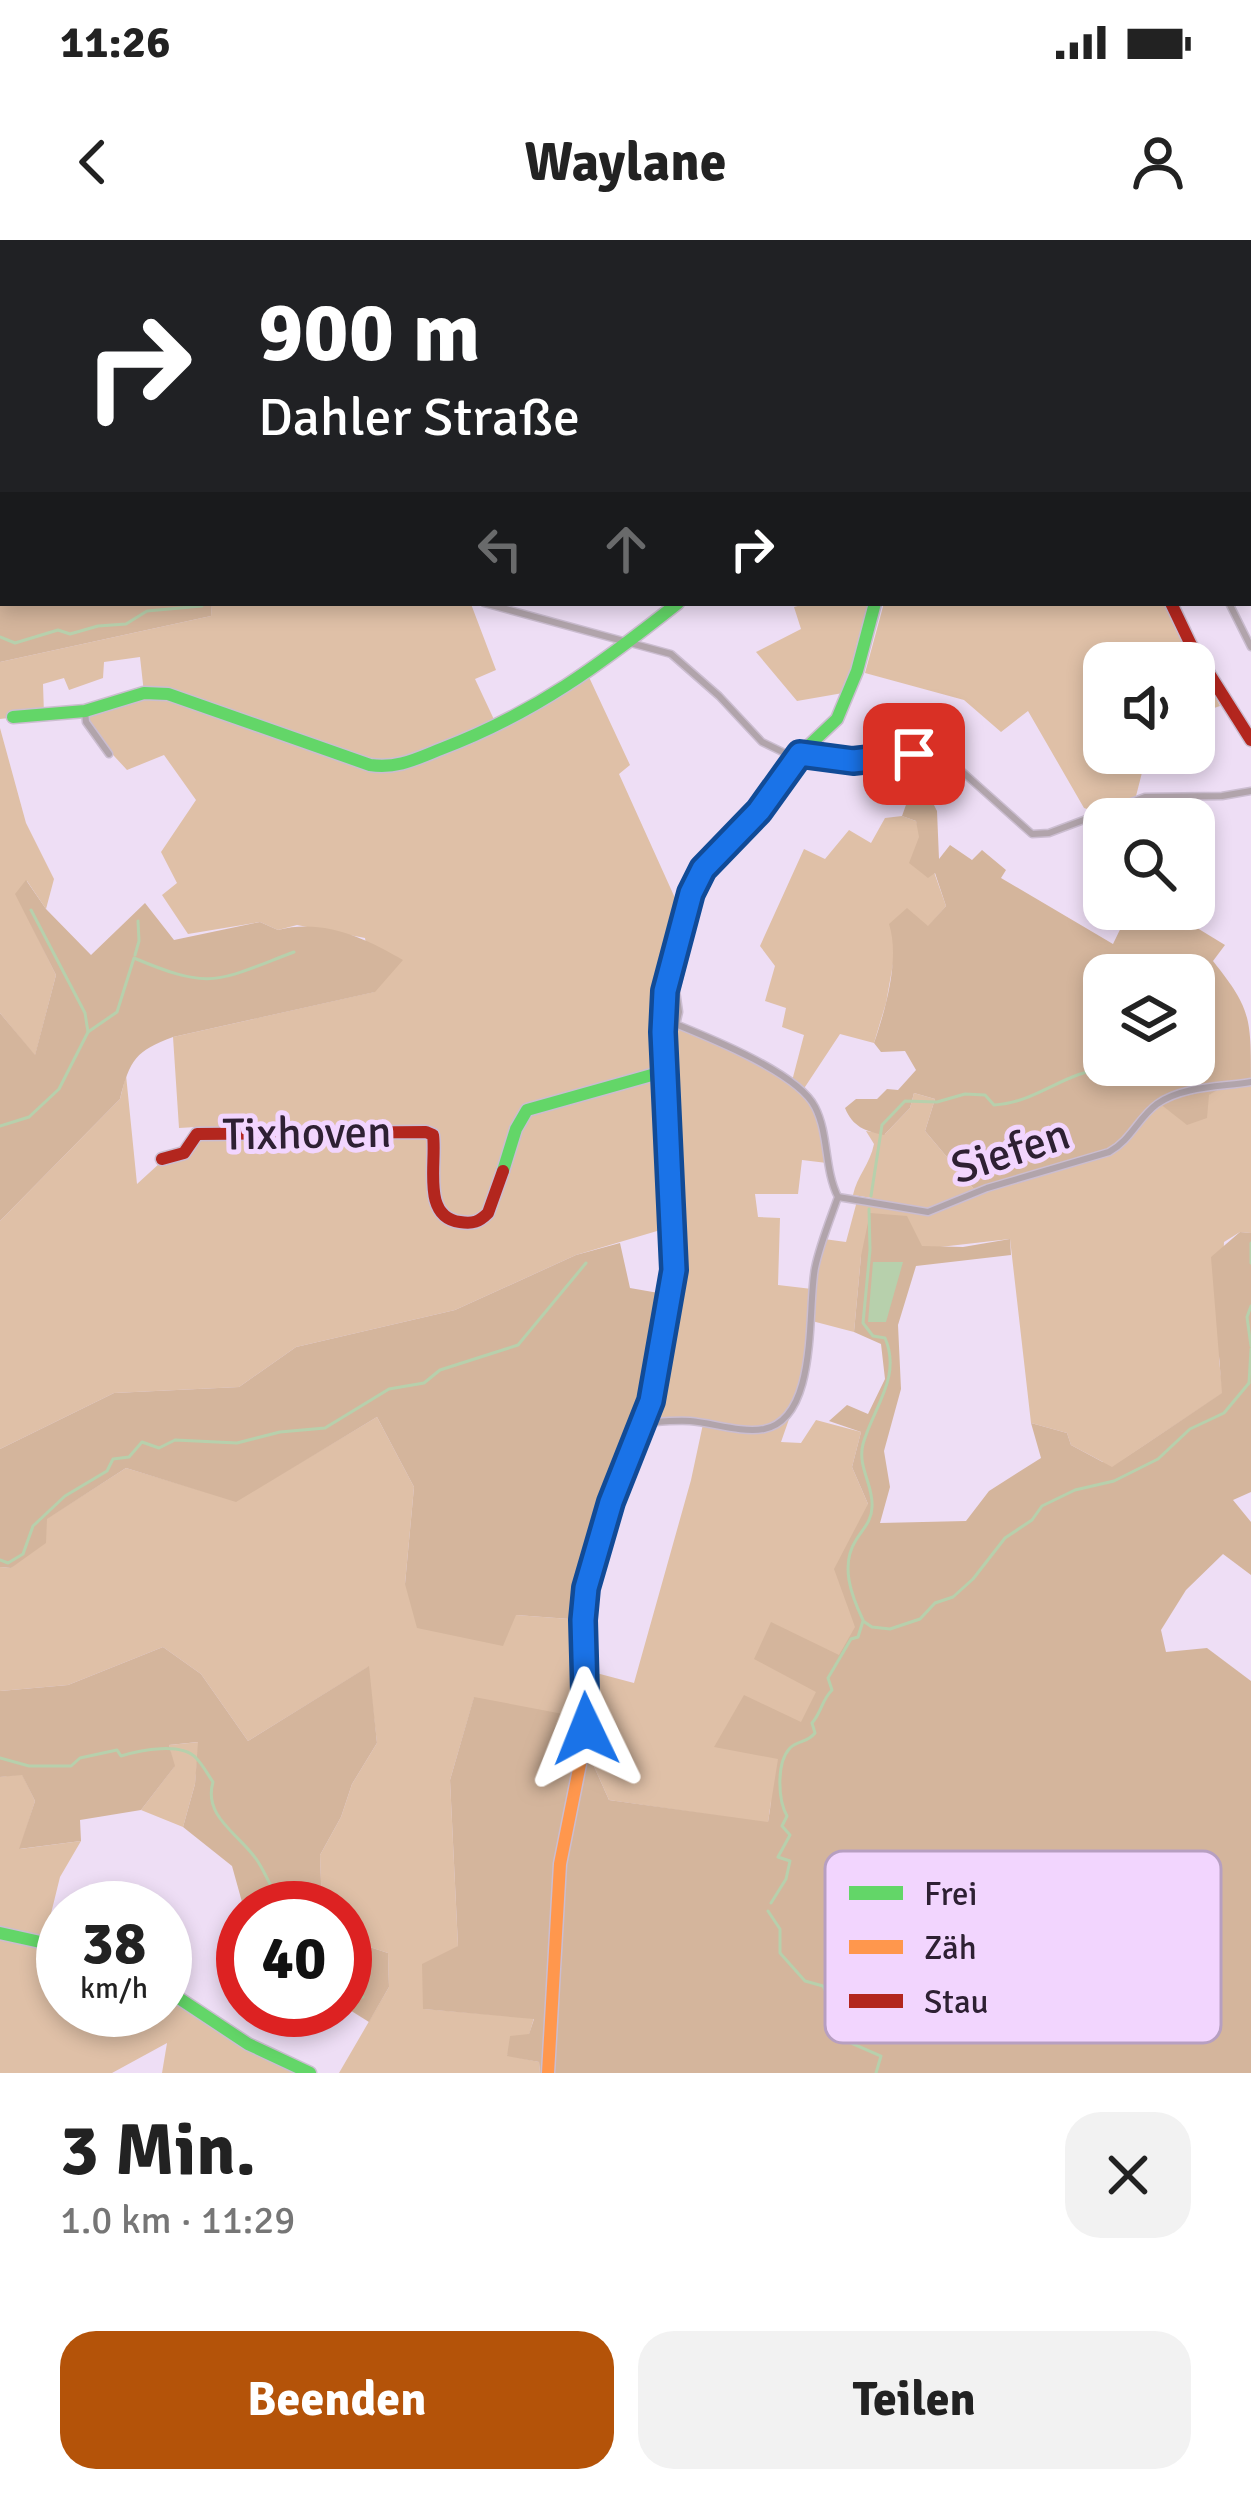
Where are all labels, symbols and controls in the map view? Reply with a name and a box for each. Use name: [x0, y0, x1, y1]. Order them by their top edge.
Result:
text: 11:26: [60, 15, 170, 70]
icon: back: [60, 129, 126, 195]
text: Waylane: [524, 129, 727, 196]
icon: person: [1125, 129, 1191, 195]
text: 900 m: [258, 281, 480, 385]
icon: right: [60, 288, 216, 444]
text: Dahler Straße: [258, 384, 580, 451]
icon: left: [467, 516, 533, 582]
icon: ahead: [593, 516, 659, 582]
icon: right: [719, 516, 785, 582]
map controls: [1083, 642, 1215, 1086]
button: sound: [1083, 642, 1215, 774]
pin: [863, 703, 965, 805]
icon: arrive: [881, 721, 947, 787]
button: search: [1083, 798, 1215, 930]
button: layers: [1083, 954, 1215, 1086]
street label: Tixhoven: [222, 1105, 392, 1162]
street label: Siefen: [944, 1107, 1077, 1196]
position arrow: [523, 1666, 649, 1792]
legend: [825, 1851, 1221, 2043]
text: Frei: [924, 1874, 977, 1915]
speed limit sign: 40: [216, 1881, 372, 2037]
text: 38: [82, 1907, 146, 1981]
text: Zäh: [924, 1928, 977, 1969]
text: km/h: [80, 1970, 148, 2007]
text: Stau: [924, 1982, 989, 2023]
text: 3 Min.: [60, 2106, 256, 2195]
button: close: [1065, 2112, 1191, 2238]
text: 1.0 km · 11:29: [60, 2196, 295, 2244]
button: Beenden: [60, 2331, 614, 2469]
button: Teilen: [638, 2331, 1191, 2469]

